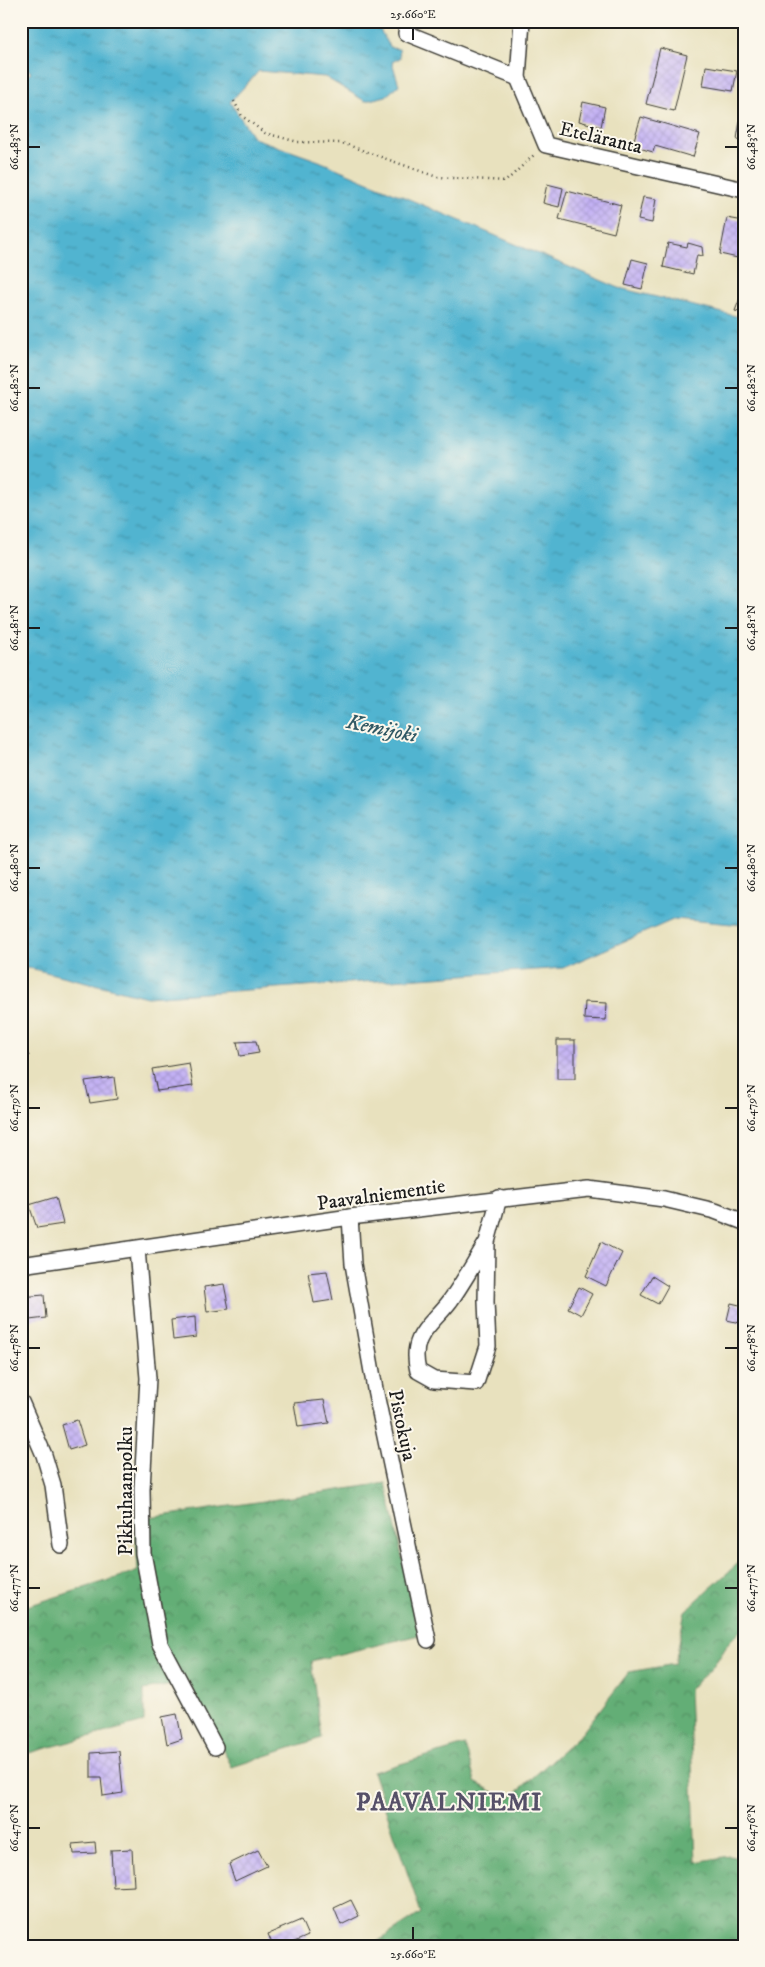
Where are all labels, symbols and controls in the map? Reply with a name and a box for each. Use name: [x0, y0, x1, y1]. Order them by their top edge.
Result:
text: 25.660°E: [390, 7, 436, 22]
street label: Eteläranta: [557, 117, 645, 160]
text: 66.483°N: [7, 124, 22, 170]
text: 66.483°N: [744, 124, 759, 170]
text: 66.482°N: [7, 364, 22, 412]
text: 66.482°N: [744, 364, 759, 412]
text: 66.481°N: [7, 605, 22, 651]
text: 66.481°N: [744, 605, 759, 651]
water label: Kemijoki: [343, 709, 421, 749]
text: 66.480°N: [7, 844, 22, 892]
text: 66.480°N: [744, 844, 759, 892]
text: 66.479°N: [7, 1084, 22, 1132]
text: 66.479°N: [744, 1084, 759, 1132]
street label: Paavalniementie: [316, 1174, 447, 1217]
text: 66.478°N: [7, 1324, 22, 1372]
text: 66.478°N: [744, 1324, 759, 1372]
street label: Pistokuja: [382, 1387, 421, 1464]
street label: Pikkuhaanpolku: [114, 1426, 139, 1556]
text: 66.477°N: [7, 1564, 22, 1612]
text: 66.477°N: [744, 1564, 759, 1612]
district label: PAAVALNIEMI: [356, 1787, 542, 1818]
text: 66.476°N: [7, 1804, 22, 1852]
text: 66.476°N: [744, 1804, 759, 1852]
text: 25.660°E: [390, 1947, 436, 1962]

